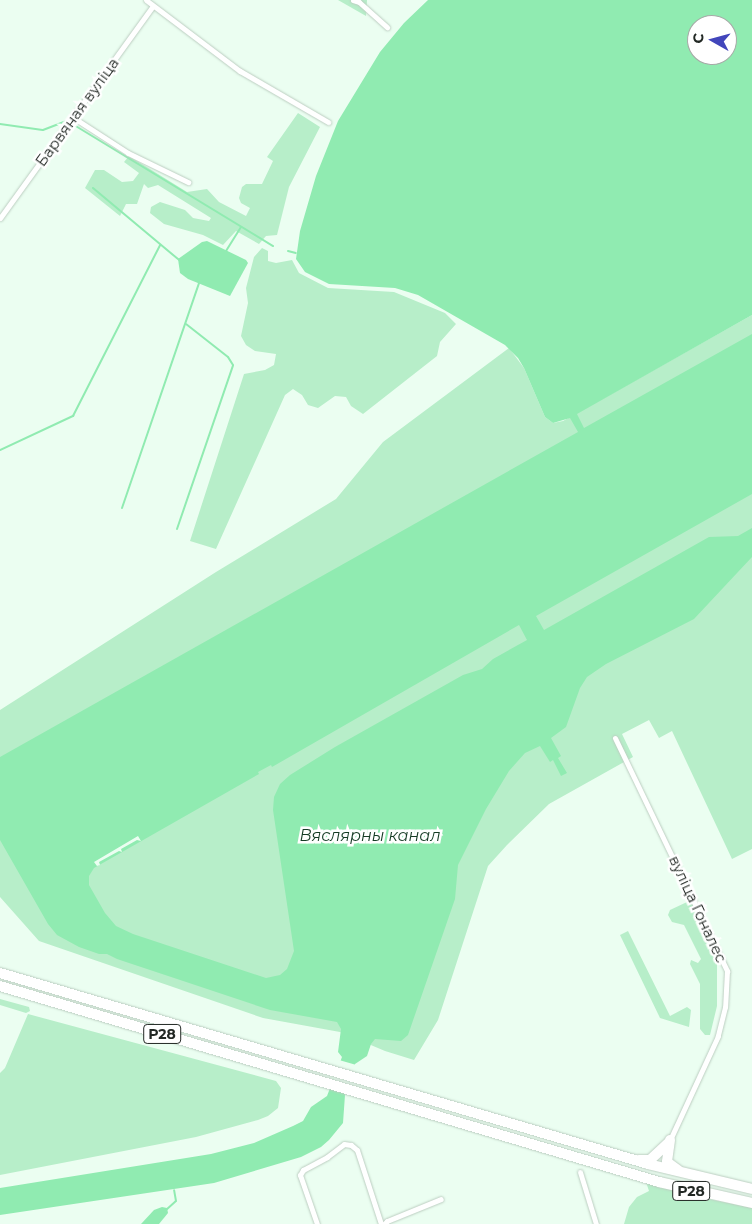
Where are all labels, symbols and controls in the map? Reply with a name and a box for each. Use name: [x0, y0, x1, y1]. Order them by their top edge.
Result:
north arrow: [687, 15, 737, 65]
text: С: [689, 32, 708, 44]
street label: Барвяная вуліца: [32, 54, 122, 170]
water label: Вяслярны канал: [299, 826, 441, 846]
street label: вуліца Гоналес: [665, 853, 731, 965]
road number: Р28: [142, 1022, 182, 1046]
road number: Р28: [671, 1180, 711, 1202]

